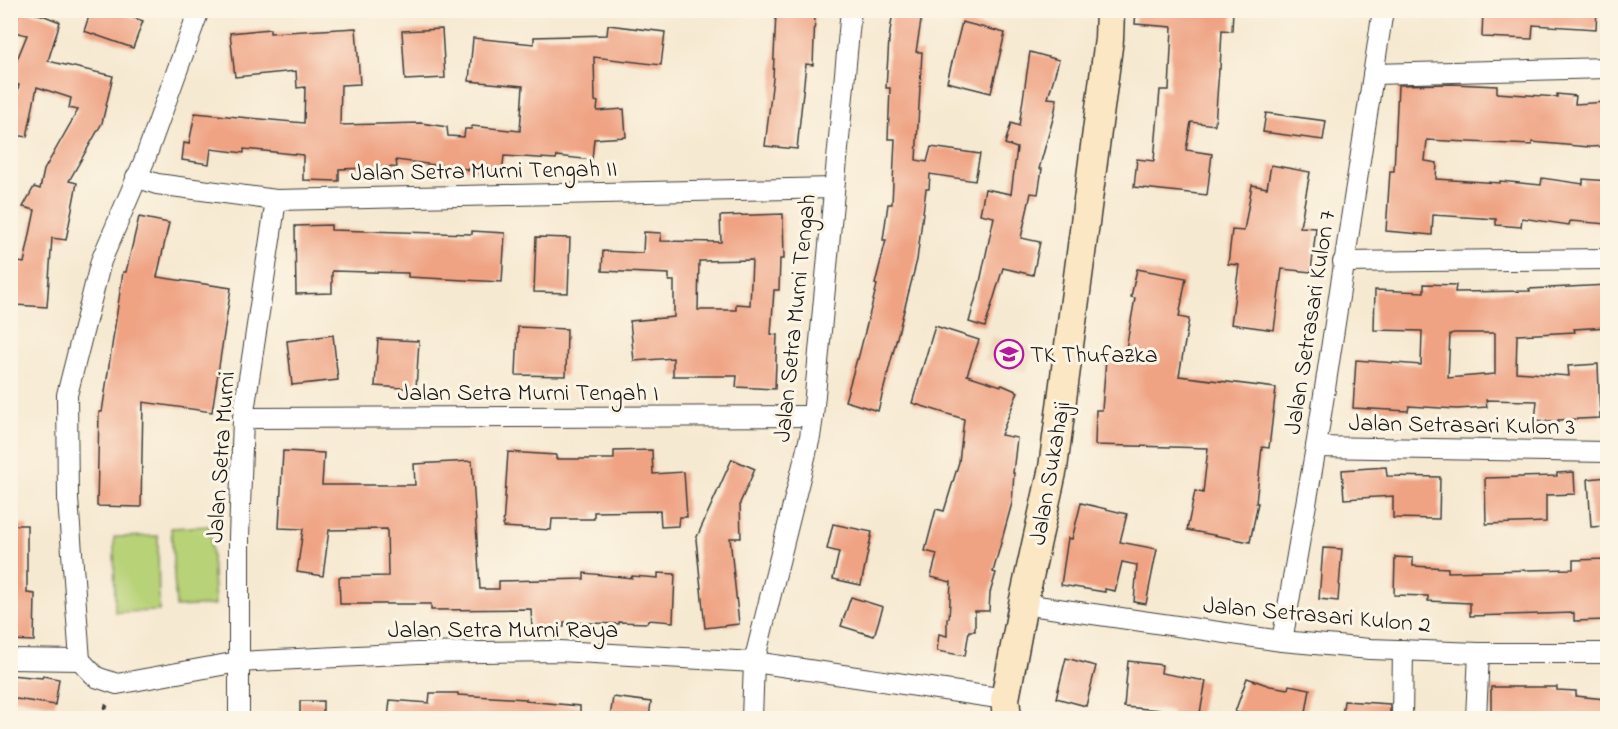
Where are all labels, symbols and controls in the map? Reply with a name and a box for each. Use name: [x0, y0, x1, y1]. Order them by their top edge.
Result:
street label: Jalan Setra Murni Tengah II: [350, 153, 618, 192]
street label: Jalan Setra Murni Tengah: [766, 192, 827, 444]
street label: Jalan Setrasari Kulon 7: [1276, 208, 1346, 437]
school or university icon: TK Thufazka: [993, 338, 1025, 370]
place label: TK Thufazka: [1030, 339, 1158, 374]
street label: Jalan Setra Murni: [199, 370, 246, 544]
street label: Jalan Setra Murni Tengah I: [397, 377, 659, 412]
street label: Jalan Sukahaji: [1022, 399, 1081, 548]
street label: Jalan Setrasari Kulon 3: [1348, 407, 1576, 446]
street label: Jalan Setrasari Kulon 2: [1201, 589, 1432, 644]
street label: Jalan Setra Murni Raya: [388, 614, 618, 650]

